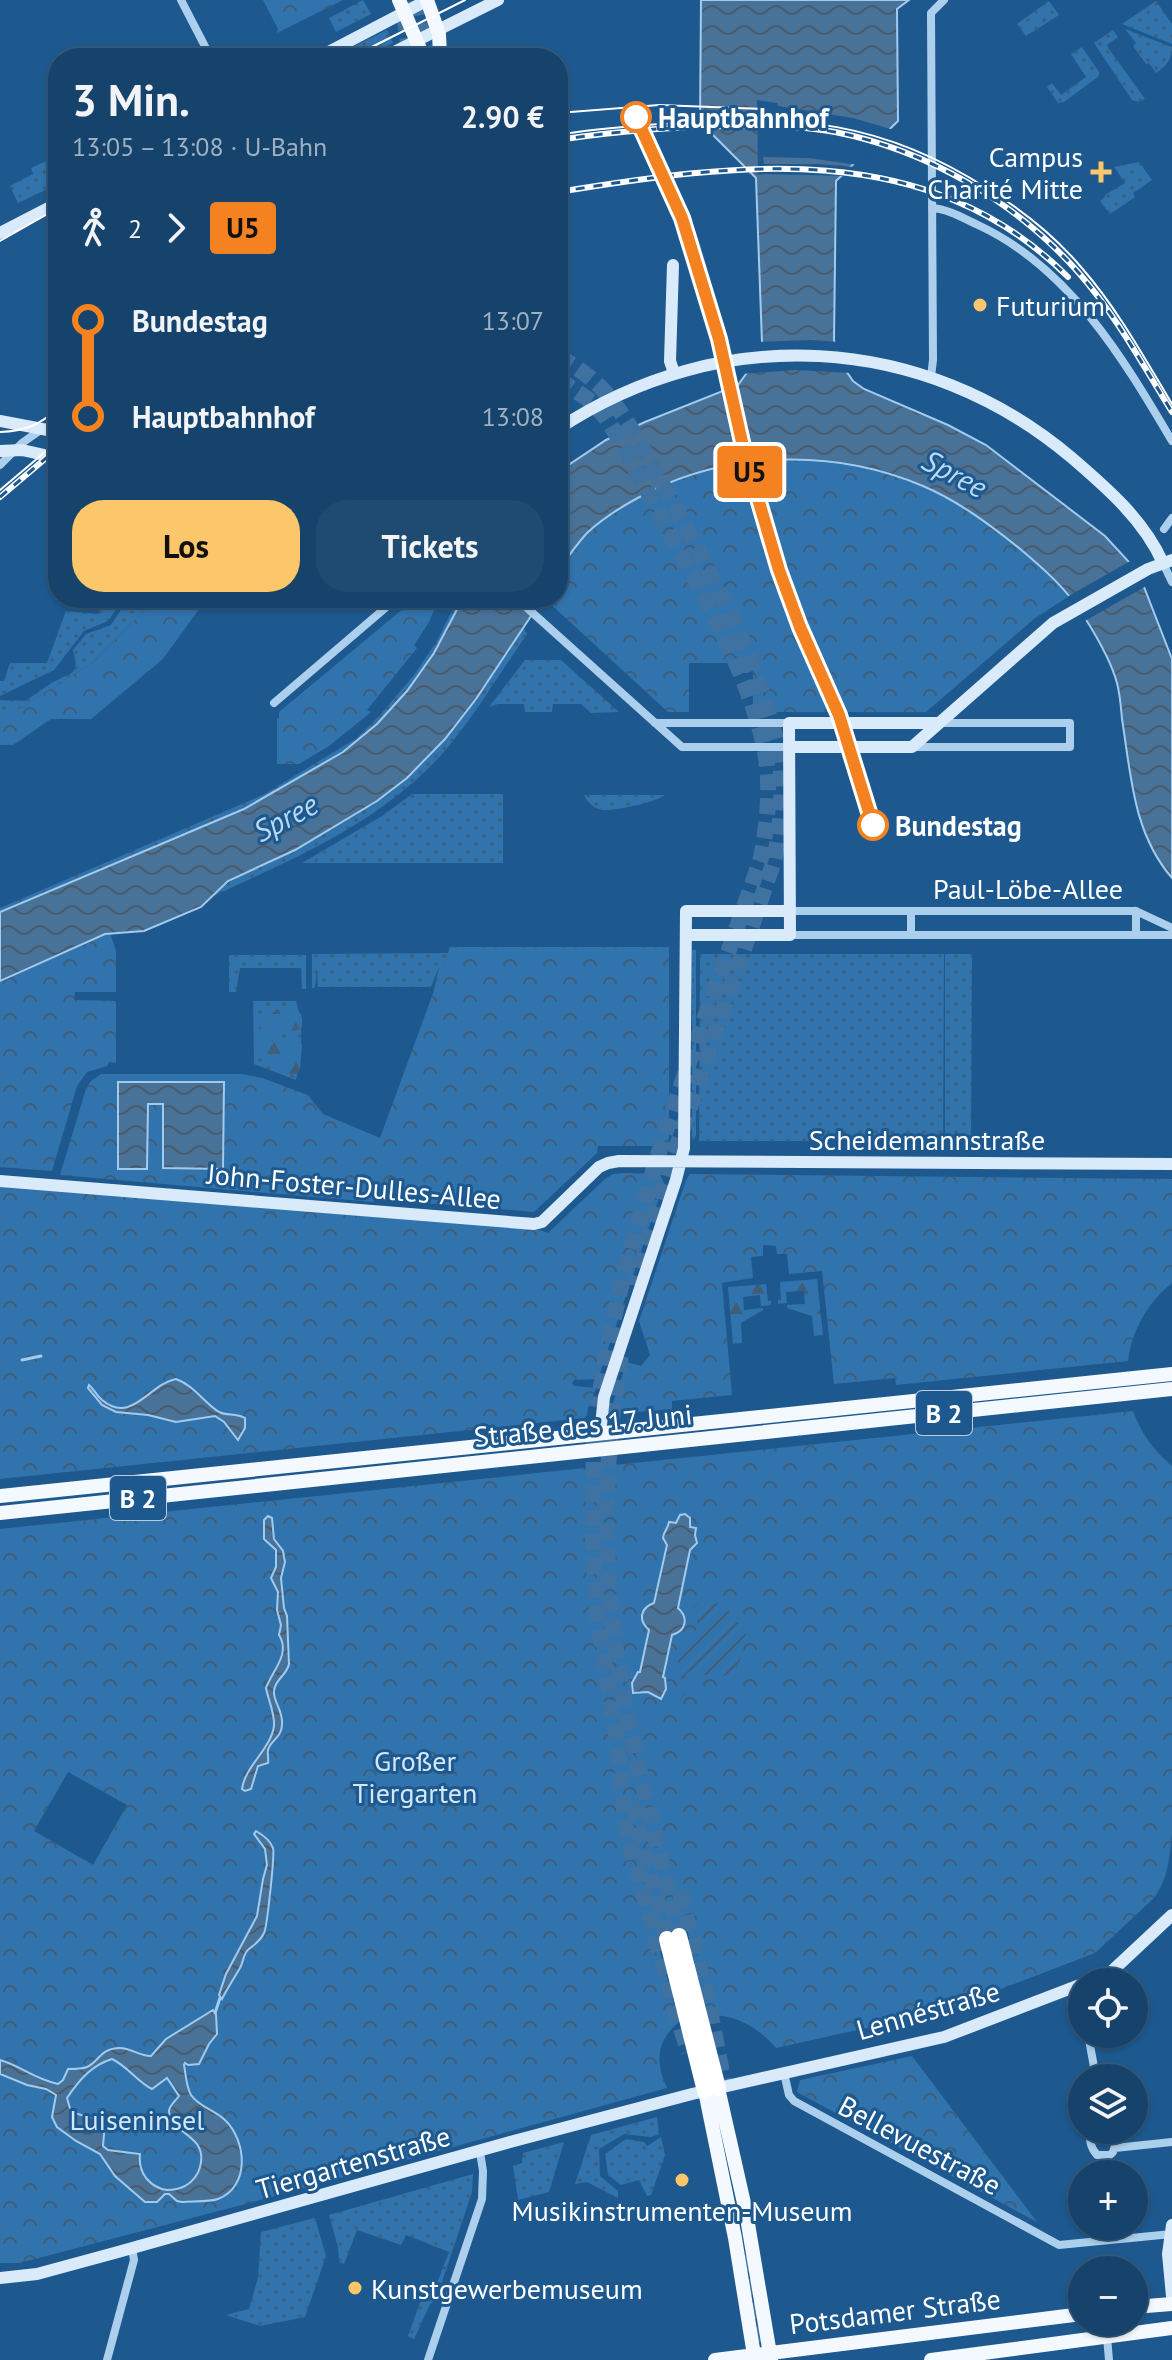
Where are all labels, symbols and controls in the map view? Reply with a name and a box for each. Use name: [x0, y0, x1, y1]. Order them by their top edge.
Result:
text: 3 Min.: [72, 71, 190, 128]
text: 2.90 €: [461, 97, 544, 136]
place label: Hauptbahnhof: [658, 99, 830, 136]
marker: Hauptbahnhof: [621, 102, 651, 132]
text: 13:05 – 13:08 · U-Bahn: [72, 130, 327, 163]
place label: Campus Charité Mitte: [927, 138, 1083, 207]
marker: Campus Charité Mitte: [1090, 161, 1112, 183]
icon: walk: [72, 206, 116, 250]
icon: forward: [154, 206, 198, 250]
text: U5: [226, 209, 260, 246]
text: 2: [128, 212, 142, 245]
place label: Futurium: [996, 287, 1105, 324]
marker: Futurium: [971, 296, 989, 314]
text: Bundestag: [132, 301, 268, 340]
text: 13:07: [482, 304, 544, 337]
text: Hauptbahnhof: [132, 397, 315, 436]
text: 13:08: [482, 400, 544, 433]
water label: Spree: [916, 440, 994, 506]
line badge: U5: [714, 446, 786, 498]
text: U5: [733, 453, 767, 490]
button: Los: [72, 500, 300, 592]
button: Tickets: [316, 500, 544, 592]
water label: Spree: [246, 784, 324, 850]
place label: Bundestag: [895, 807, 1022, 844]
marker: Bundestag: [858, 810, 888, 840]
street label: Paul-Löbe-Allee: [933, 870, 1123, 907]
street label: Scheidemannstraße: [809, 1121, 1045, 1158]
street label: John-Foster-Dulles-Allee: [205, 1155, 502, 1217]
road number: B 2: [916, 1391, 972, 1435]
street label: Straße des 17. Juni: [472, 1395, 694, 1455]
road number: B 2: [110, 1476, 166, 1520]
park label: Großer Tiergarten: [353, 1742, 477, 1811]
map controls: [1068, 1968, 1148, 2336]
button: locate: [1068, 1968, 1148, 2048]
street label: Lennéstraße: [852, 1972, 1004, 2048]
button: layers: [1068, 2064, 1148, 2144]
street label: Bellevuestraße: [832, 2087, 1008, 2203]
park label: Luiseninsel: [70, 2101, 204, 2138]
street label: Tiergartenstraße: [252, 2117, 454, 2207]
button: +: [1068, 2160, 1148, 2240]
marker: Musikinstrumenten-Museum: [673, 2171, 691, 2189]
place label: Musikinstrumenten-Museum: [512, 2192, 852, 2229]
button: −: [1068, 2256, 1148, 2336]
place label: Kunstgewerbemuseum: [371, 2270, 643, 2307]
marker: Kunstgewerbemuseum: [346, 2279, 364, 2297]
street label: Potsdamer Straße: [787, 2280, 1003, 2342]

